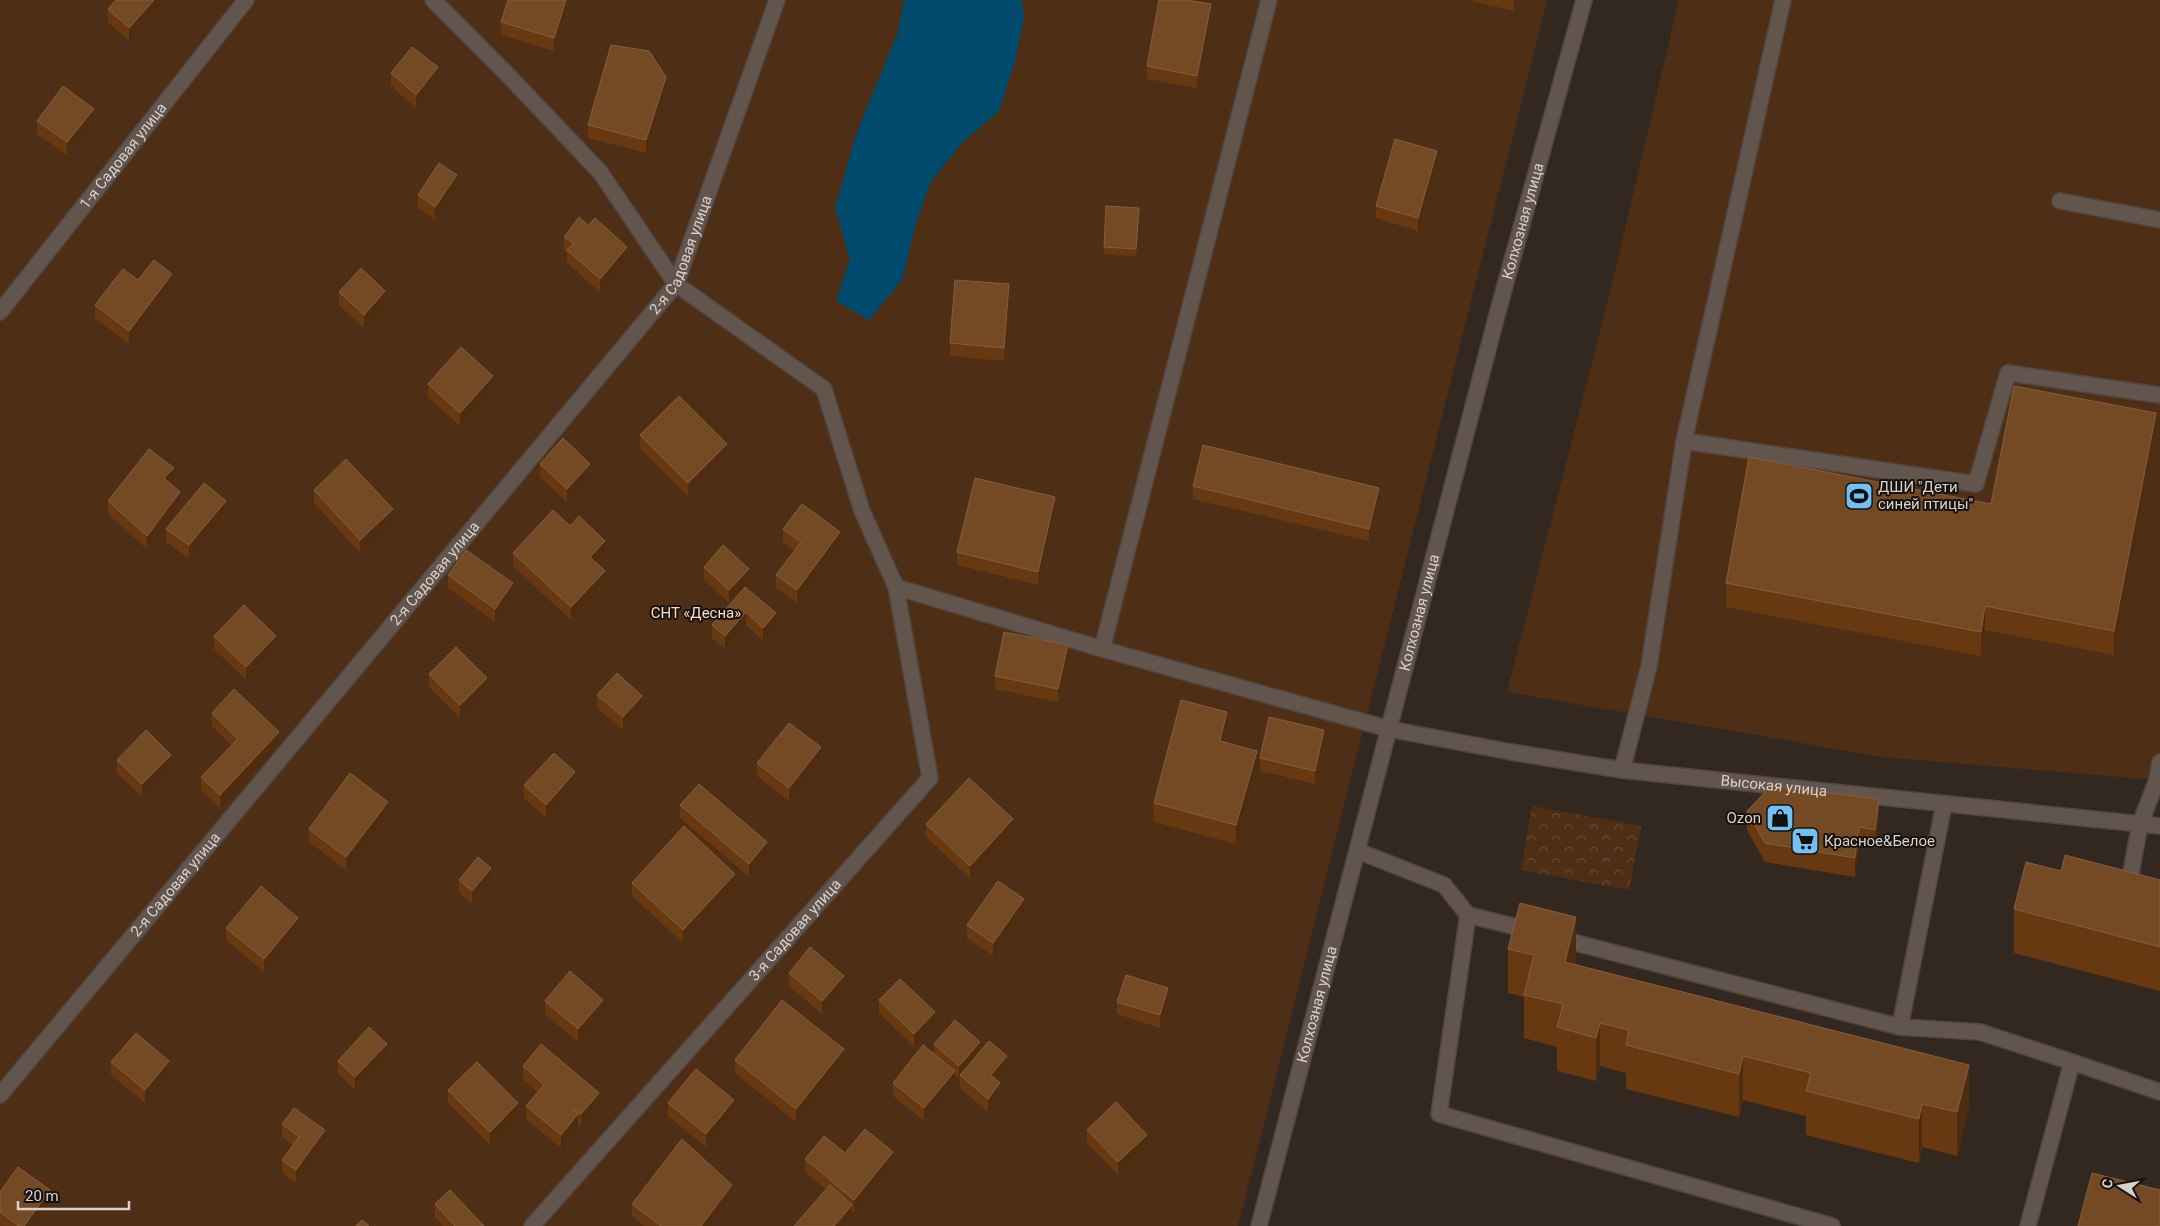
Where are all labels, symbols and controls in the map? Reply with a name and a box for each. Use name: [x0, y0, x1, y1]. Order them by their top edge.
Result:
street label: 1-я Садовая улица: [76, 99, 171, 212]
street label: Колхозная улица: [1498, 161, 1548, 281]
street label: 2-я Садовая улица: [646, 193, 716, 318]
place label: ДШИ "Дети синей птицы": [1878, 478, 1974, 513]
sports icon: ДШИ "Дети синей птицы": [1844, 481, 1874, 511]
street label: 2-я Садовая улица: [386, 518, 483, 629]
street label: Колхозная улица: [1395, 552, 1443, 673]
park label: СНТ «Десна»: [651, 604, 741, 622]
street label: Высокая улица: [1720, 771, 1828, 800]
shop icon: Ozon: [1765, 803, 1795, 833]
place label: Ozon: [1727, 809, 1761, 827]
supermarket icon: Красное&Белое: [1790, 826, 1820, 856]
street label: 2-я Садовая улица: [127, 829, 224, 940]
place label: Красное&Белое: [1824, 832, 1935, 850]
street label: 3-я Садовая улица: [745, 875, 845, 985]
street label: Колхозная улица: [1293, 944, 1341, 1065]
north arrow: [2095, 1161, 2145, 1211]
text: С: [2099, 1177, 2116, 1190]
scale bar: [18, 1178, 129, 1210]
text: 20 m: [25, 1187, 59, 1205]

